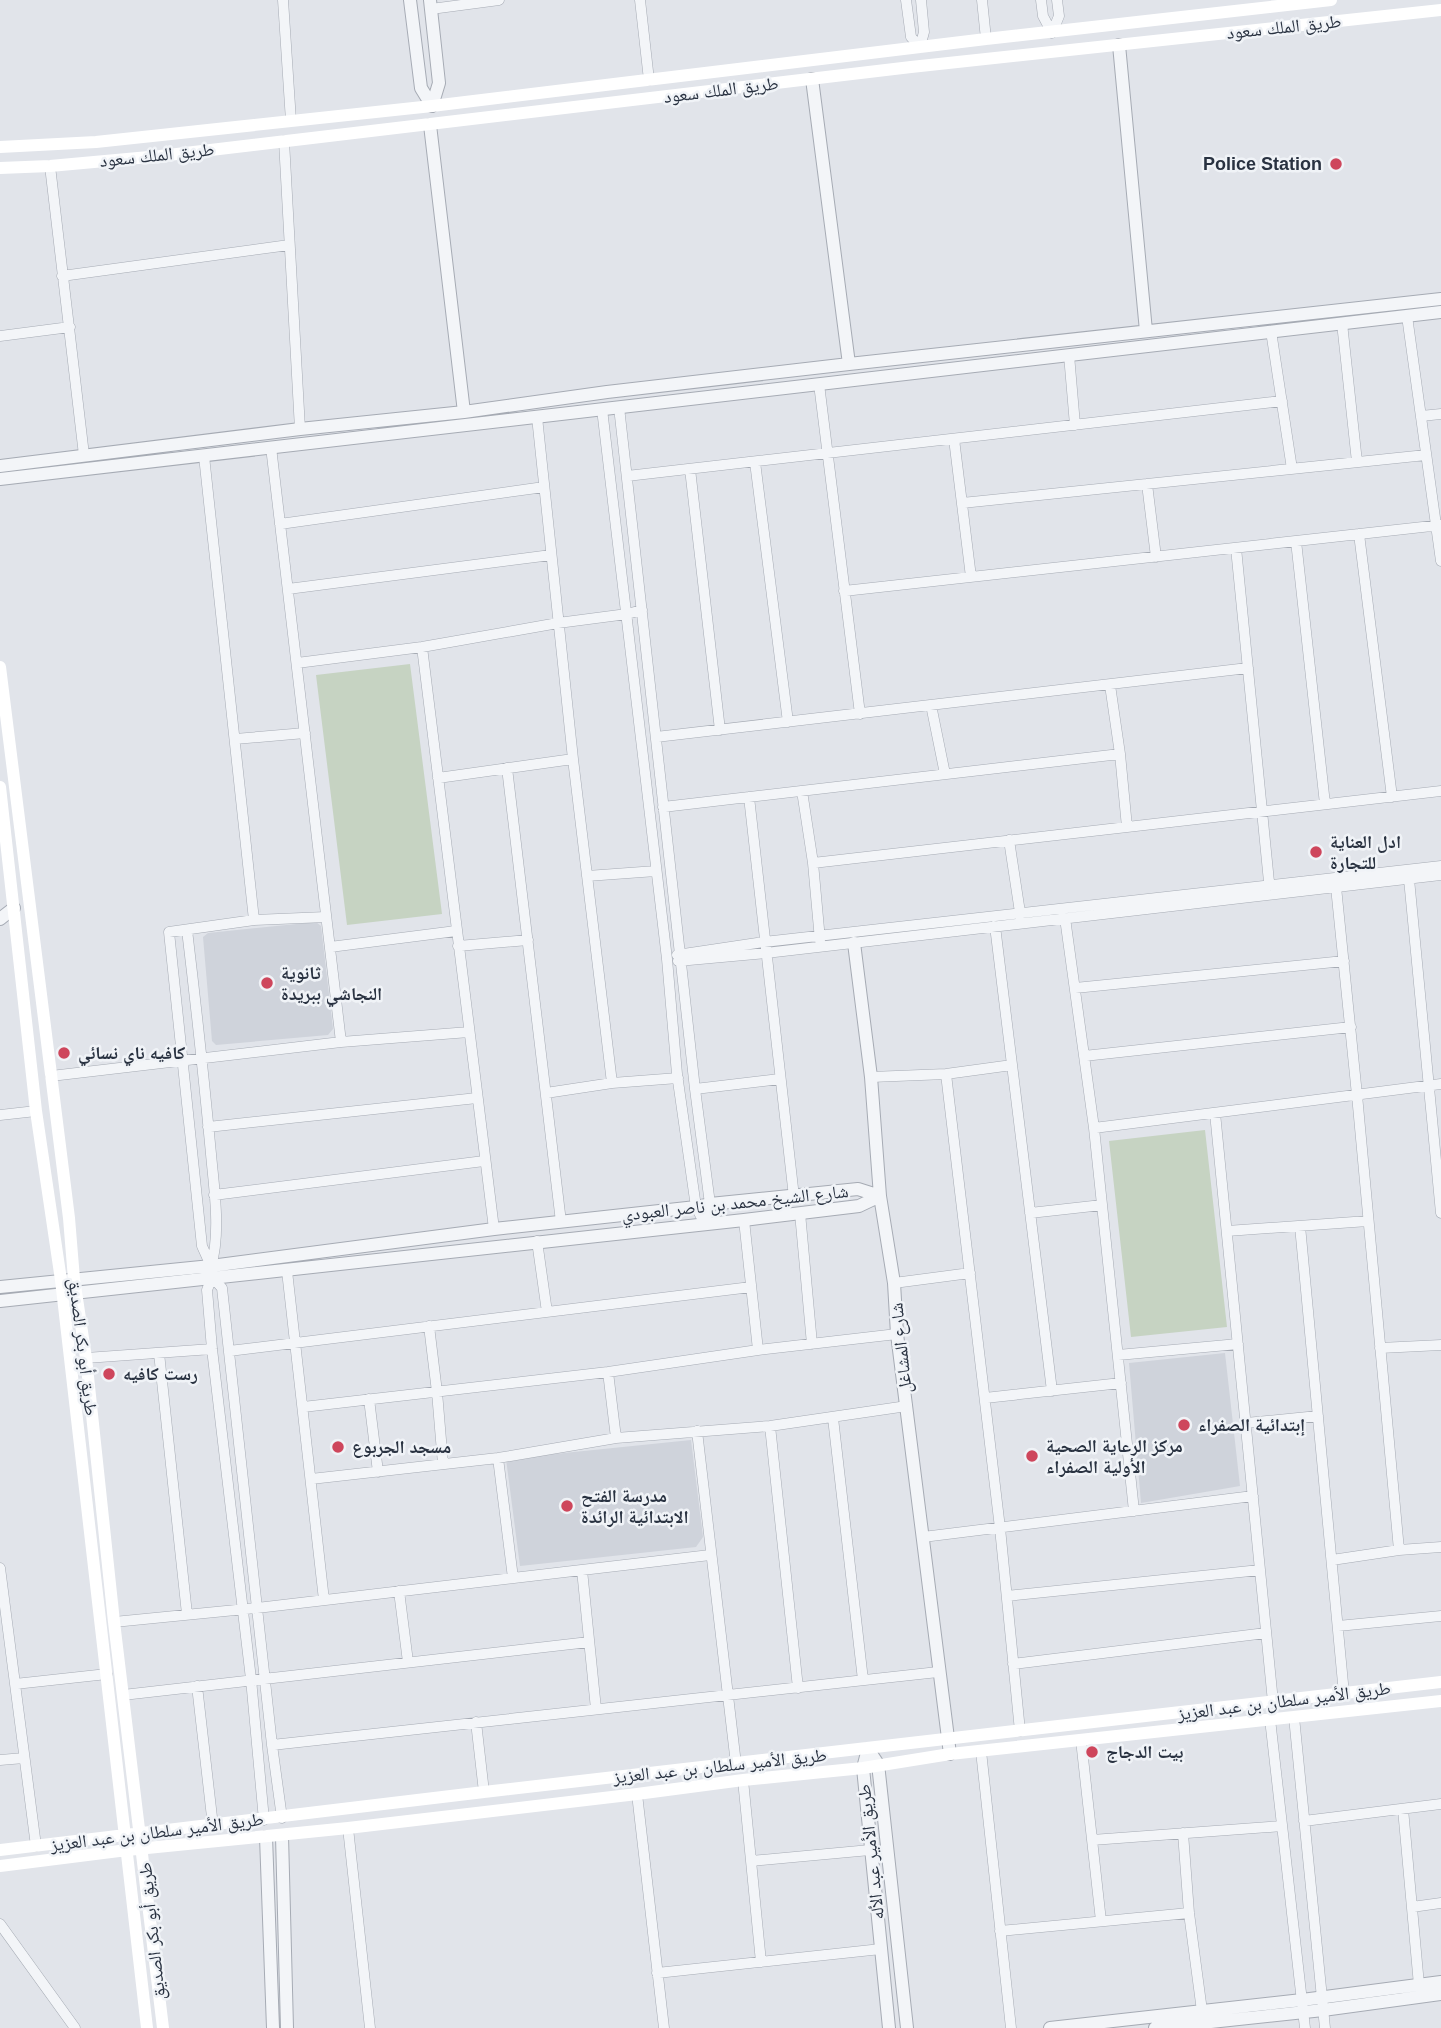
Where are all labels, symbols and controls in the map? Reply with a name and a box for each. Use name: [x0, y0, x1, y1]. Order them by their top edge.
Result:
street label: طريق الملك سعود: [1226, 11, 1342, 44]
street label: طريق الملك سعود: [663, 73, 780, 108]
street label: طريق الملك سعود: [99, 139, 215, 172]
place label: Police Station: [1203, 154, 1322, 174]
marker: Police Station: [1328, 156, 1344, 172]
place label: ادل العناية للتجارة: [1330, 832, 1401, 873]
marker: ادل العناية للتجارة: [1308, 844, 1324, 860]
place label: ثانوية النجاشي ببريدة: [281, 963, 382, 1008]
marker: ثانوية النجاشي ببريدة: [259, 975, 275, 991]
place label: كافيه ناي نسائي: [78, 1043, 185, 1067]
marker: كافيه ناي نسائي: [56, 1045, 72, 1061]
street label: شارع الشيخ محمد بن ناصر العبودي: [621, 1181, 850, 1229]
street label: طريق أبو بكر الصديق: [64, 1277, 102, 1417]
street label: شارع المشاغل: [886, 1302, 917, 1394]
place label: رست كافيه: [123, 1364, 198, 1384]
marker: رست كافيه: [101, 1366, 117, 1382]
place label: إبتدائية الصفراء: [1198, 1415, 1305, 1436]
marker: إبتدائية الصفراء: [1176, 1417, 1192, 1433]
place label: مركز الرعاية الصحية الأولية الصفراء: [1046, 1436, 1183, 1477]
place label: مسجد الجربوع: [352, 1437, 451, 1458]
marker: مسجد الجربوع: [330, 1439, 346, 1455]
marker: مركز الرعاية الصحية الأولية الصفراء: [1024, 1448, 1040, 1464]
place label: مدرسة الفتح الابتدائية الرائدة: [581, 1486, 689, 1528]
marker: مدرسة الفتح الابتدائية الرائدة: [559, 1498, 575, 1514]
street label: طريق الأمير سلطان بن عبد العزيز: [1175, 1678, 1392, 1725]
place label: بيت الدجاج: [1106, 1742, 1184, 1763]
marker: بيت الدجاج: [1084, 1744, 1100, 1760]
street label: طريق الأمير سلطان بن عبد العزيز: [611, 1745, 828, 1788]
street label: طريق الأمير عبد الأله: [854, 1783, 889, 1921]
street label: طريق الأمير سلطان بن عبد العزيز: [48, 1809, 265, 1856]
street label: طريق أبو بكر الصديق: [134, 1861, 170, 2001]

